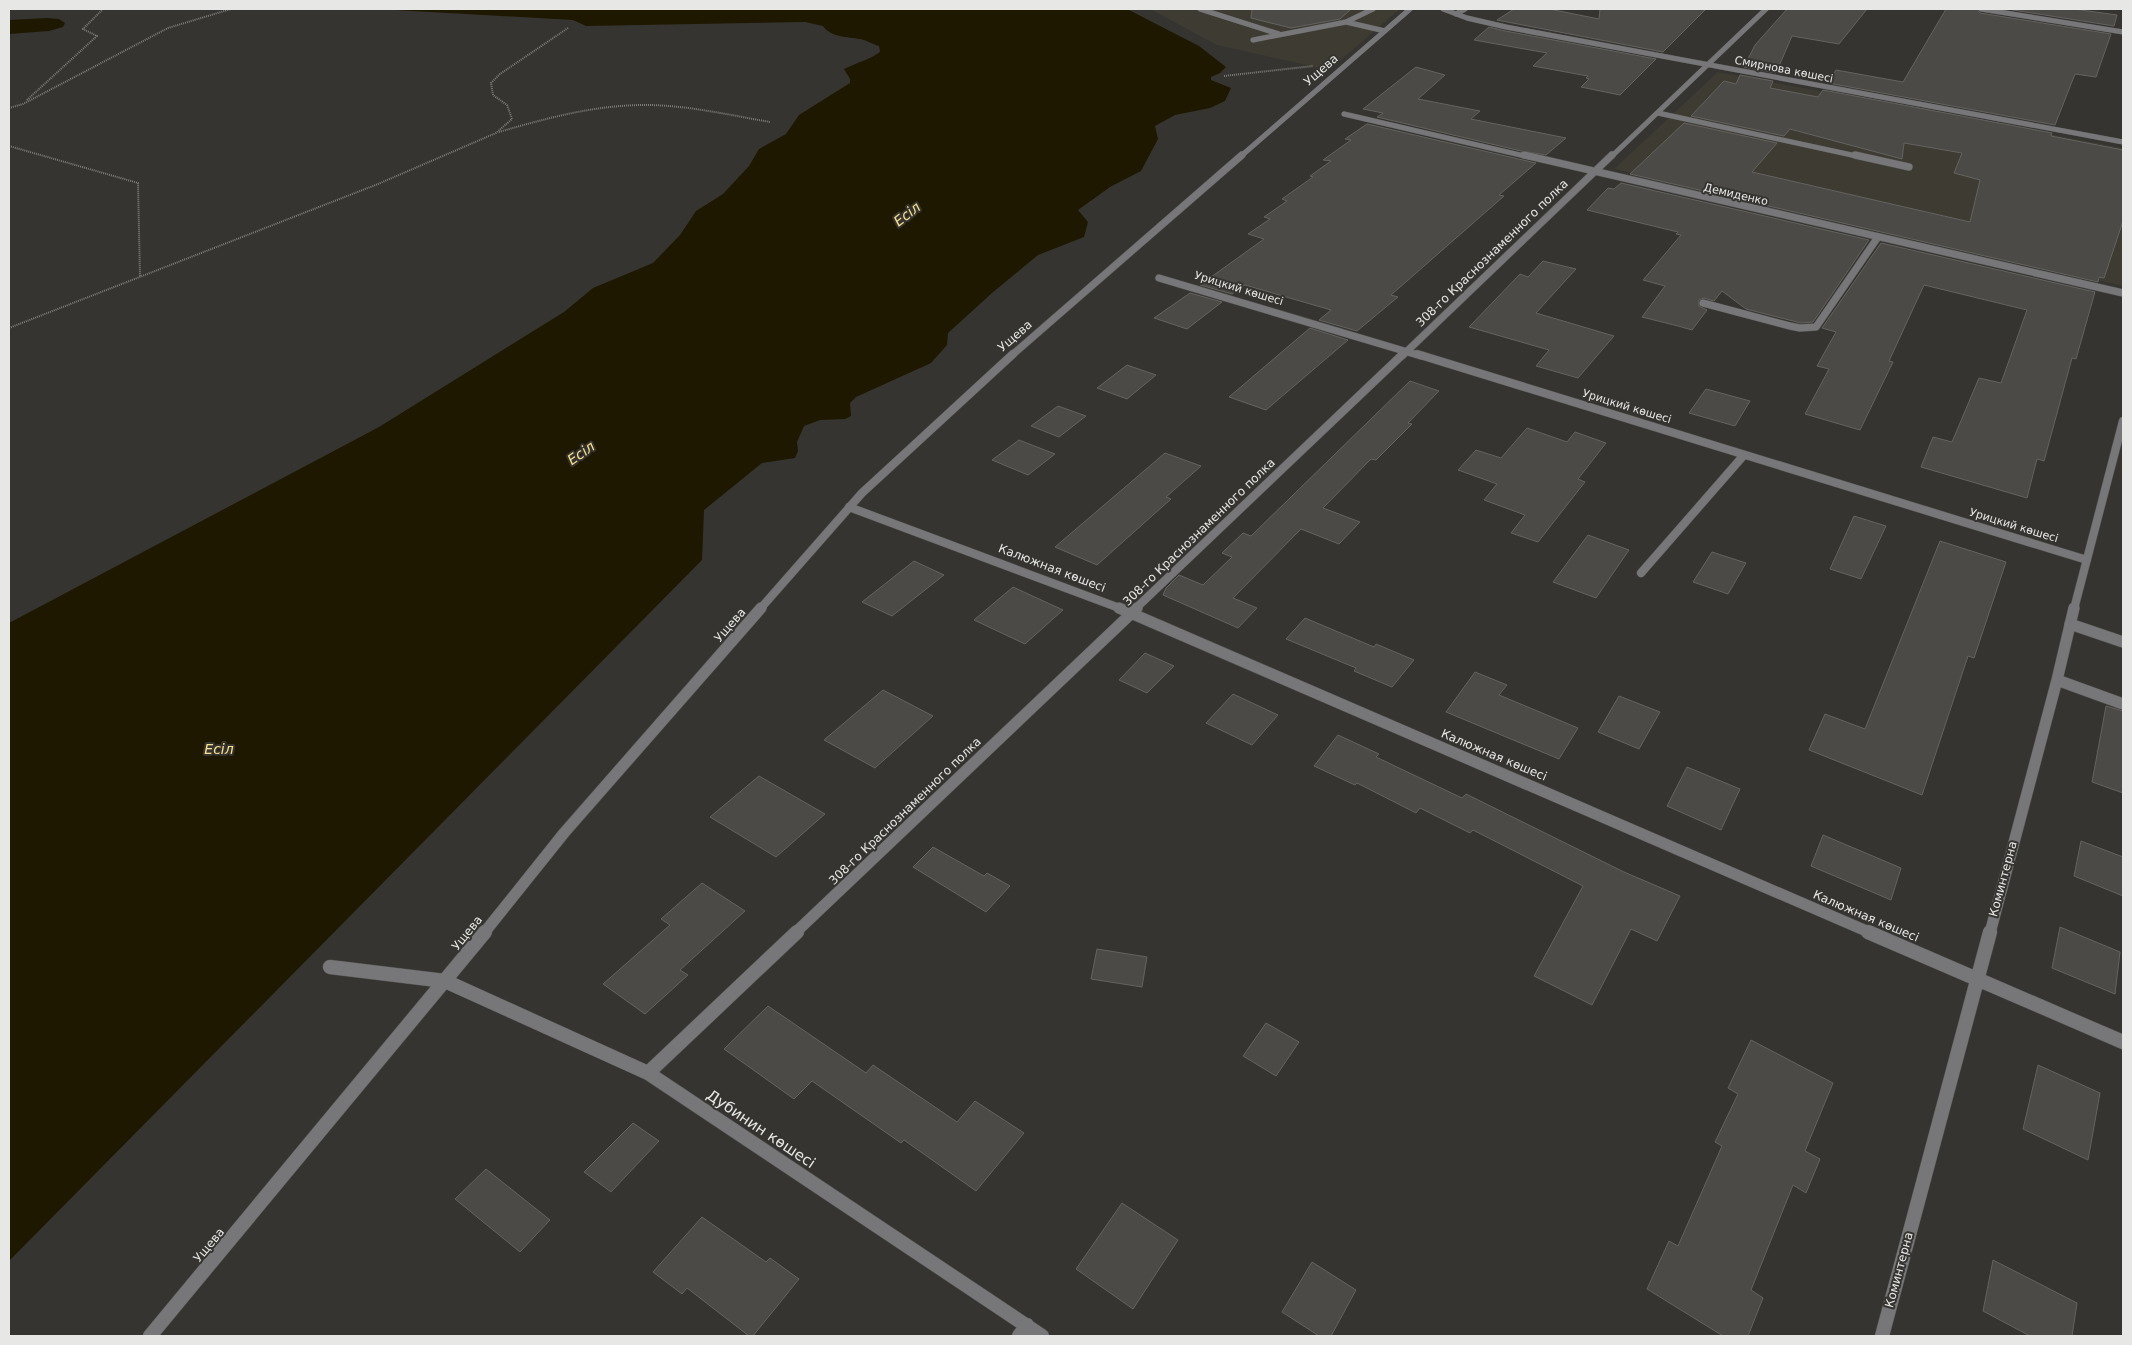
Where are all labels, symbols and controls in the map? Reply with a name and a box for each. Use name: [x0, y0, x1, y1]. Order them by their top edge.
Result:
street label: Ущева: [1301, 51, 1341, 89]
street label: Смирнова көшесі: [1734, 54, 1834, 85]
street label: 308-го Краснознаменного полка: [1413, 176, 1571, 330]
street label: Демиденко: [1702, 181, 1770, 208]
water label: Есіл: [890, 199, 924, 229]
street label: Урицкий көшесі: [1193, 269, 1285, 308]
street label: Ущева: [995, 317, 1035, 355]
street label: Урицкий көшесі: [1581, 387, 1673, 426]
water label: Есіл: [564, 438, 598, 468]
street label: 308-го Краснознаменного полка: [1120, 455, 1278, 609]
street label: Урицкий көшесі: [1968, 506, 2060, 545]
street label: Калюжная көшесі: [996, 541, 1108, 595]
street label: Ущева: [711, 605, 749, 645]
street label: Калюжная көшесі: [1439, 726, 1549, 784]
street label: 308-го Краснознаменного полка: [826, 734, 984, 888]
water label: Есіл: [204, 741, 234, 757]
street label: Коминтерна: [1986, 840, 2020, 918]
street label: Калюжная көшесі: [1811, 887, 1921, 945]
street label: Ущева: [449, 913, 485, 953]
street label: Дубинин көшесі: [703, 1086, 819, 1172]
street label: Ущева: [191, 1225, 227, 1265]
street label: Коминтерна: [1882, 1231, 1916, 1309]

